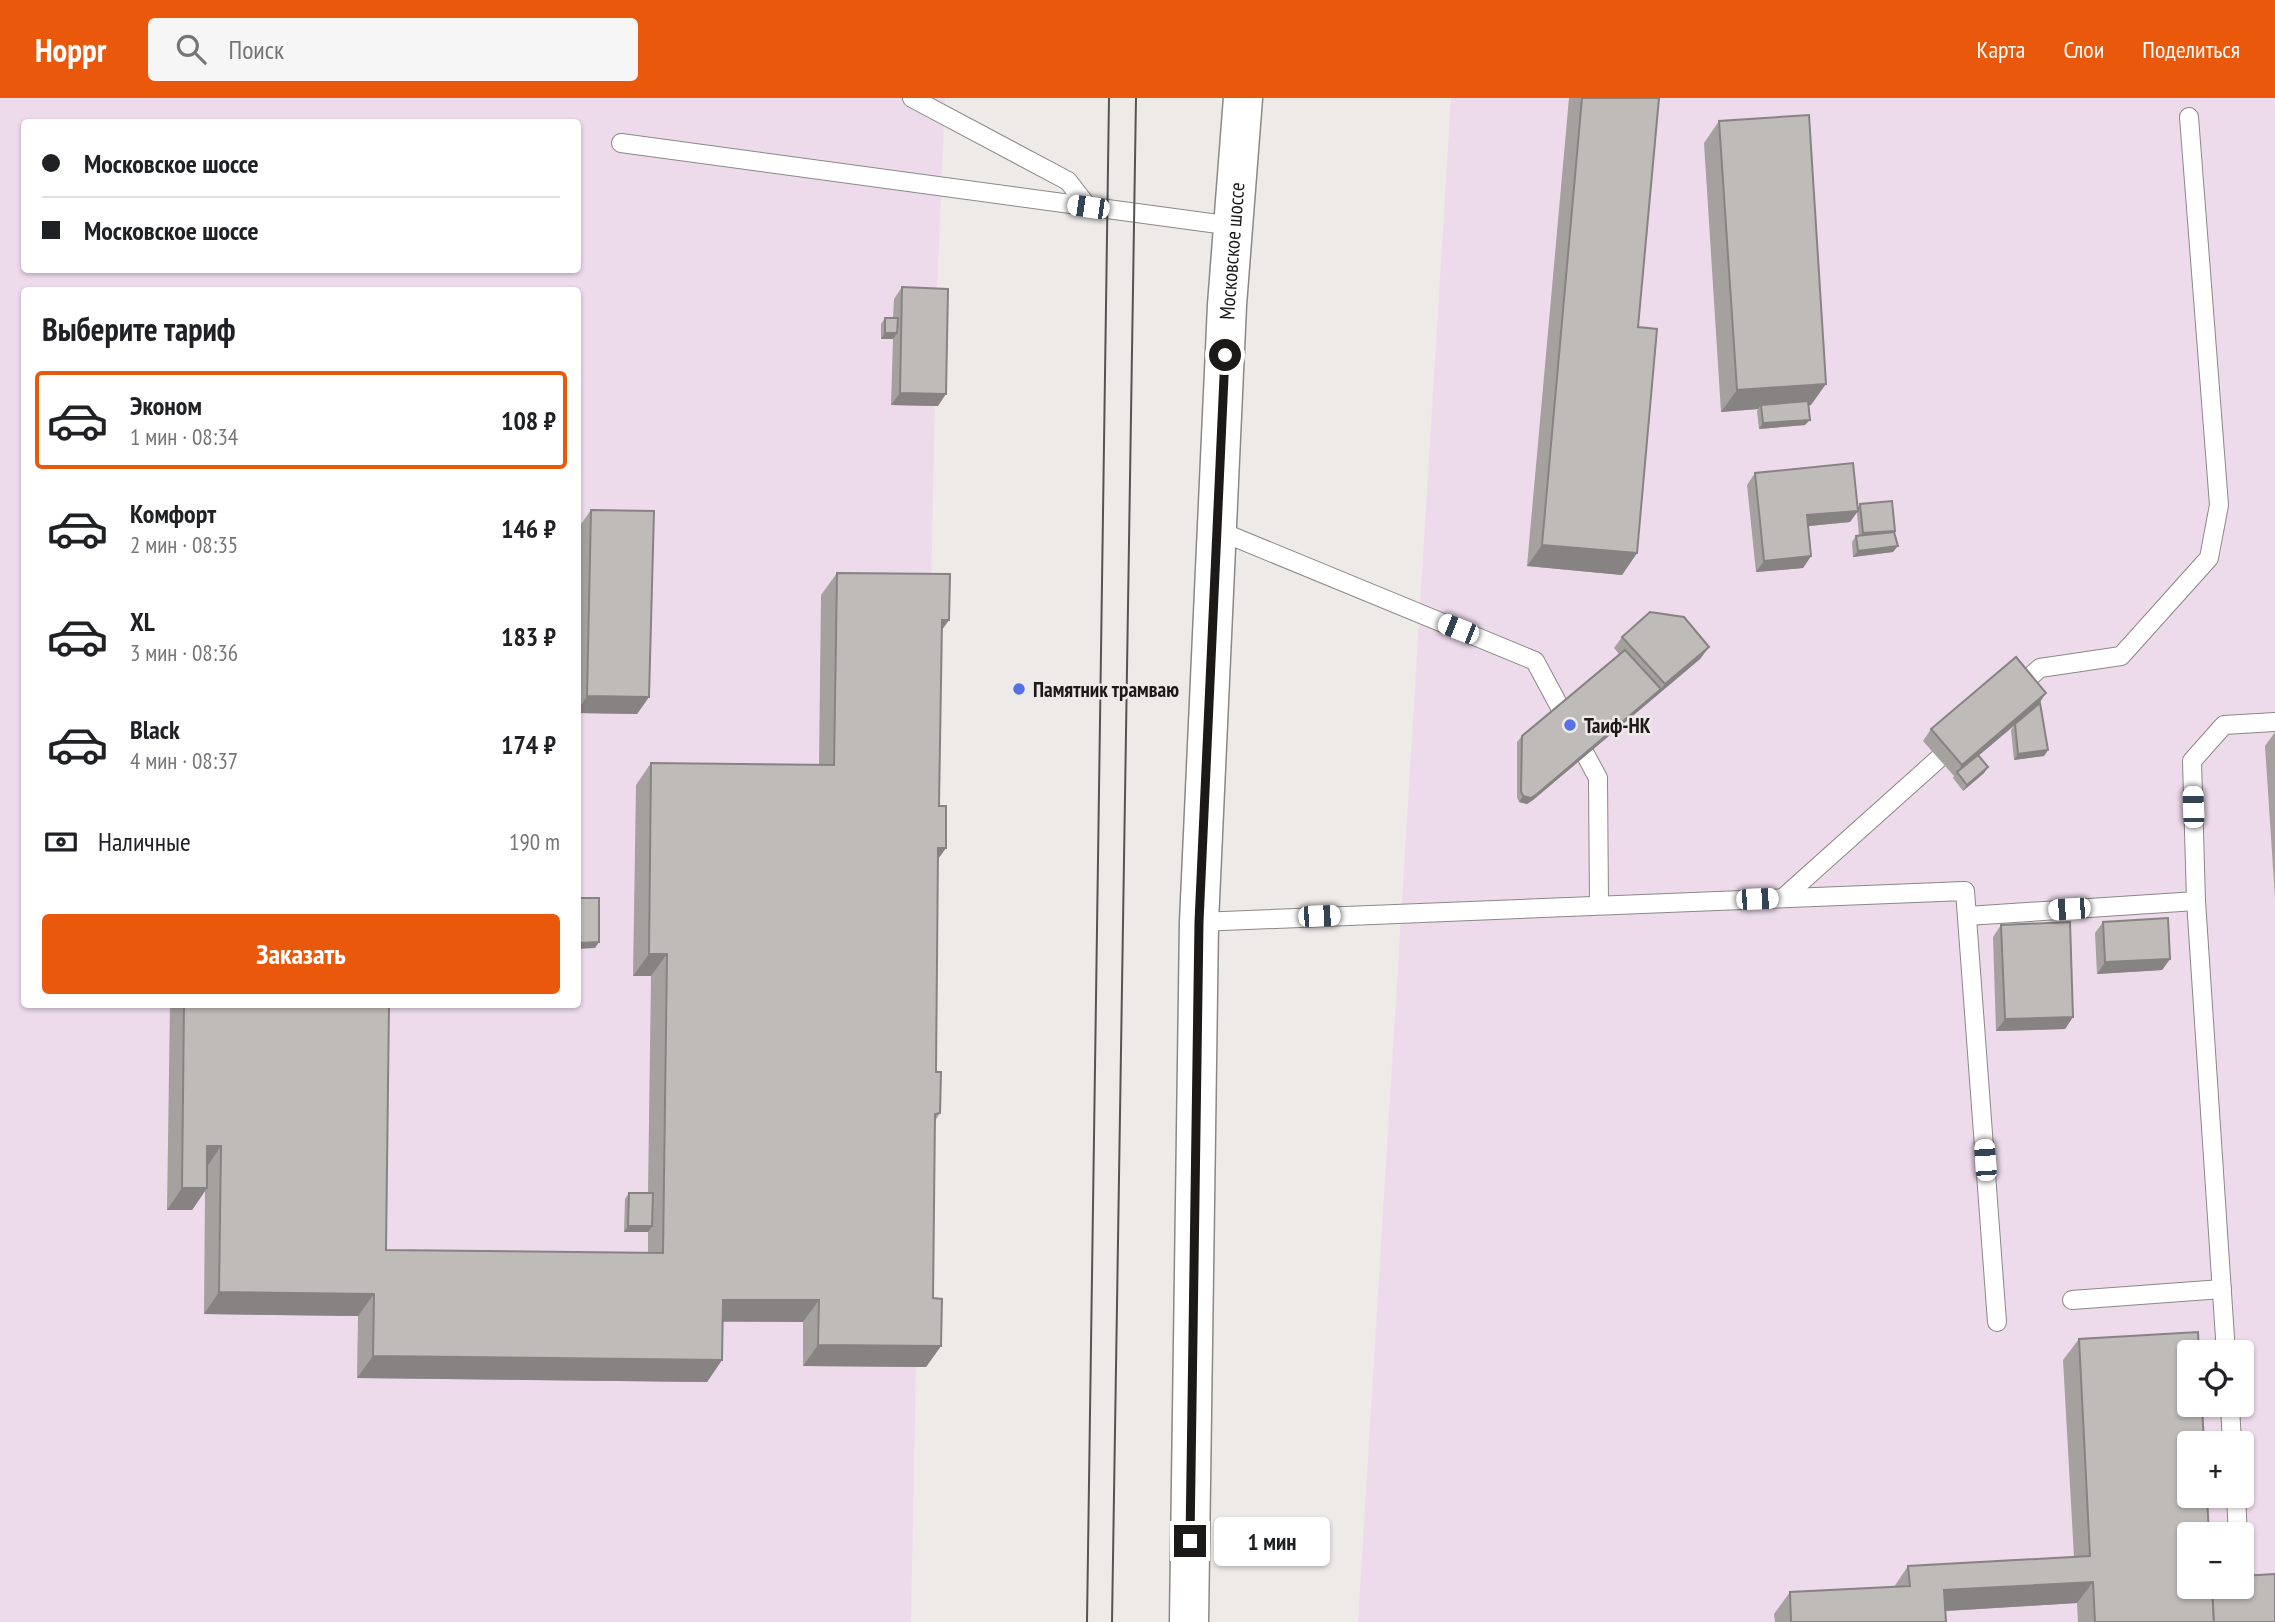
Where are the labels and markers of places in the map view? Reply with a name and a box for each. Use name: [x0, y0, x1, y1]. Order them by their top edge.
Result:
place label: Памятник трамваю: [1033, 676, 1179, 703]
marker: Памятник трамваю: [1011, 681, 1027, 697]
place label: Таиф-НК: [1584, 712, 1651, 739]
marker: Таиф-НК: [1562, 717, 1578, 733]

